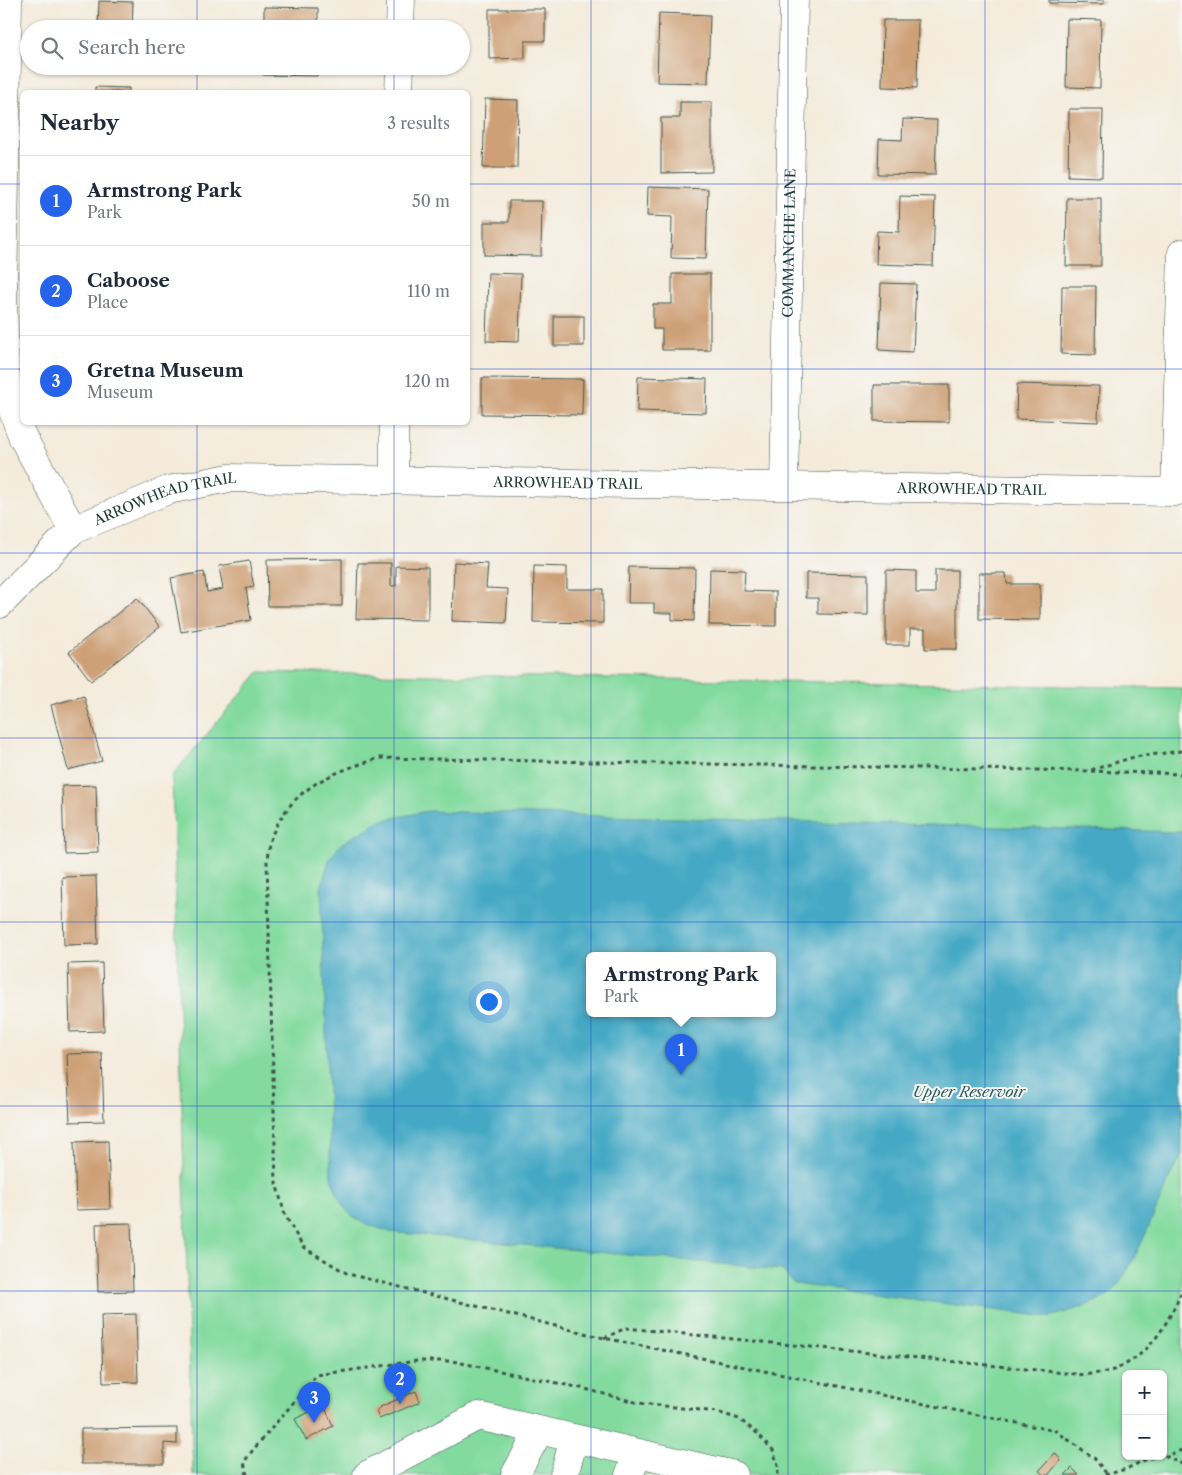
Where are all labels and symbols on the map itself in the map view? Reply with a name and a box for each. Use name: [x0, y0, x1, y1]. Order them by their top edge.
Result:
street label: COMMANCHE LANE: [778, 168, 800, 318]
street label: ARROWHEAD TRAIL: [90, 469, 237, 530]
street label: ARROWHEAD TRAIL: [492, 473, 643, 493]
street label: ARROWHEAD TRAIL: [896, 479, 1047, 499]
your location: [476, 989, 502, 1015]
pin: 1: [665, 1034, 697, 1075]
water label: Upper Reservoir: [913, 1082, 1026, 1101]
pin: 2: [384, 1363, 416, 1404]
pin: 3: [298, 1382, 330, 1423]

